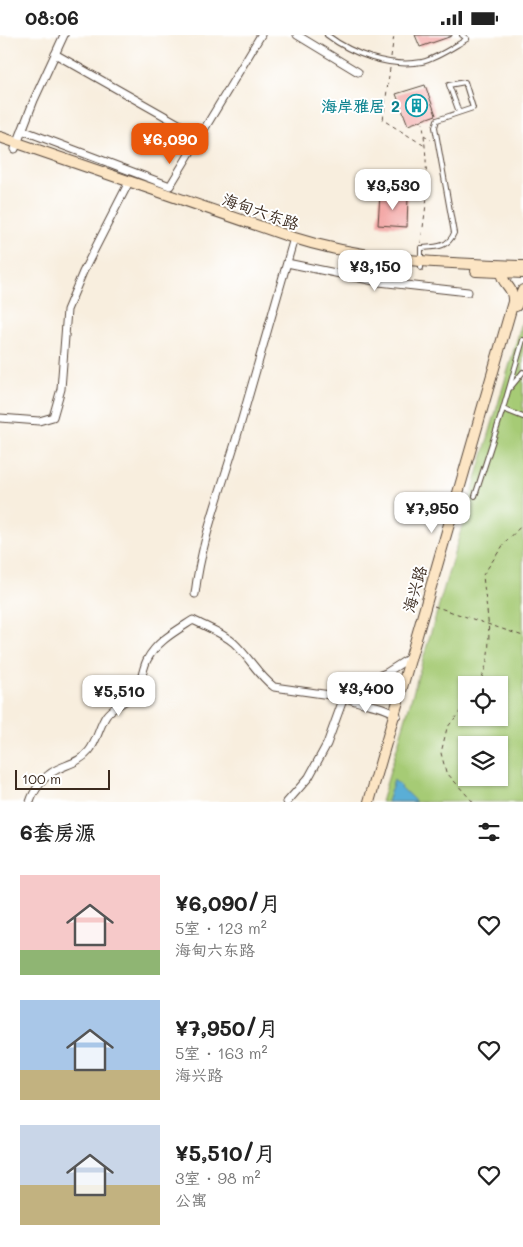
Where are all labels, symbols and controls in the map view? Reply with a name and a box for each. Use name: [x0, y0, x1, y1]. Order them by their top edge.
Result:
text: 08:06: [25, 5, 79, 30]
building icon: 海岸雅居 2: [404, 93, 428, 117]
place label: 海岸雅居 2: [321, 95, 400, 116]
pin: ¥6,090: [129, 123, 211, 165]
text: ¥6,090: [142, 128, 198, 149]
pin: ¥3,530: [352, 169, 434, 211]
text: ¥3,530: [366, 174, 420, 195]
street label: 海甸六东路: [220, 188, 302, 234]
pin: ¥3,150: [334, 249, 416, 292]
text: ¥3,150: [349, 255, 401, 276]
pin: ¥7,950: [391, 491, 473, 534]
text: ¥7,950: [405, 497, 459, 518]
street label: 海兴路: [397, 563, 431, 615]
pin: ¥3,400: [325, 671, 407, 714]
pin: ¥5,510: [78, 675, 160, 717]
map controls: [458, 676, 508, 786]
button: locate: [458, 676, 508, 726]
text: ¥3,400: [338, 677, 394, 698]
text: ¥5,510: [93, 680, 145, 701]
button: layers: [458, 736, 508, 786]
scale bar: [15, 767, 110, 790]
text: 100 m: [22, 769, 61, 788]
text: 6套房源: [20, 818, 96, 845]
icon: filters: [475, 818, 503, 846]
text: ¥6,090/月: [175, 889, 281, 916]
icon: home: [60, 895, 120, 955]
icon: heart: [475, 911, 503, 939]
text: 5室 · 123 m²: [175, 917, 267, 938]
text: 海甸六东路: [175, 939, 255, 960]
text: ¥7,950/月: [175, 1014, 279, 1041]
icon: home: [60, 1020, 120, 1080]
icon: heart: [475, 1036, 503, 1064]
text: 5室 · 163 m²: [175, 1042, 268, 1063]
text: 海兴路: [175, 1064, 223, 1085]
text: ¥5,510/月: [175, 1139, 276, 1166]
icon: home: [60, 1145, 120, 1205]
icon: heart: [475, 1161, 503, 1189]
text: 3室 · 98 m²: [175, 1167, 261, 1188]
text: 公寓: [175, 1189, 207, 1210]

